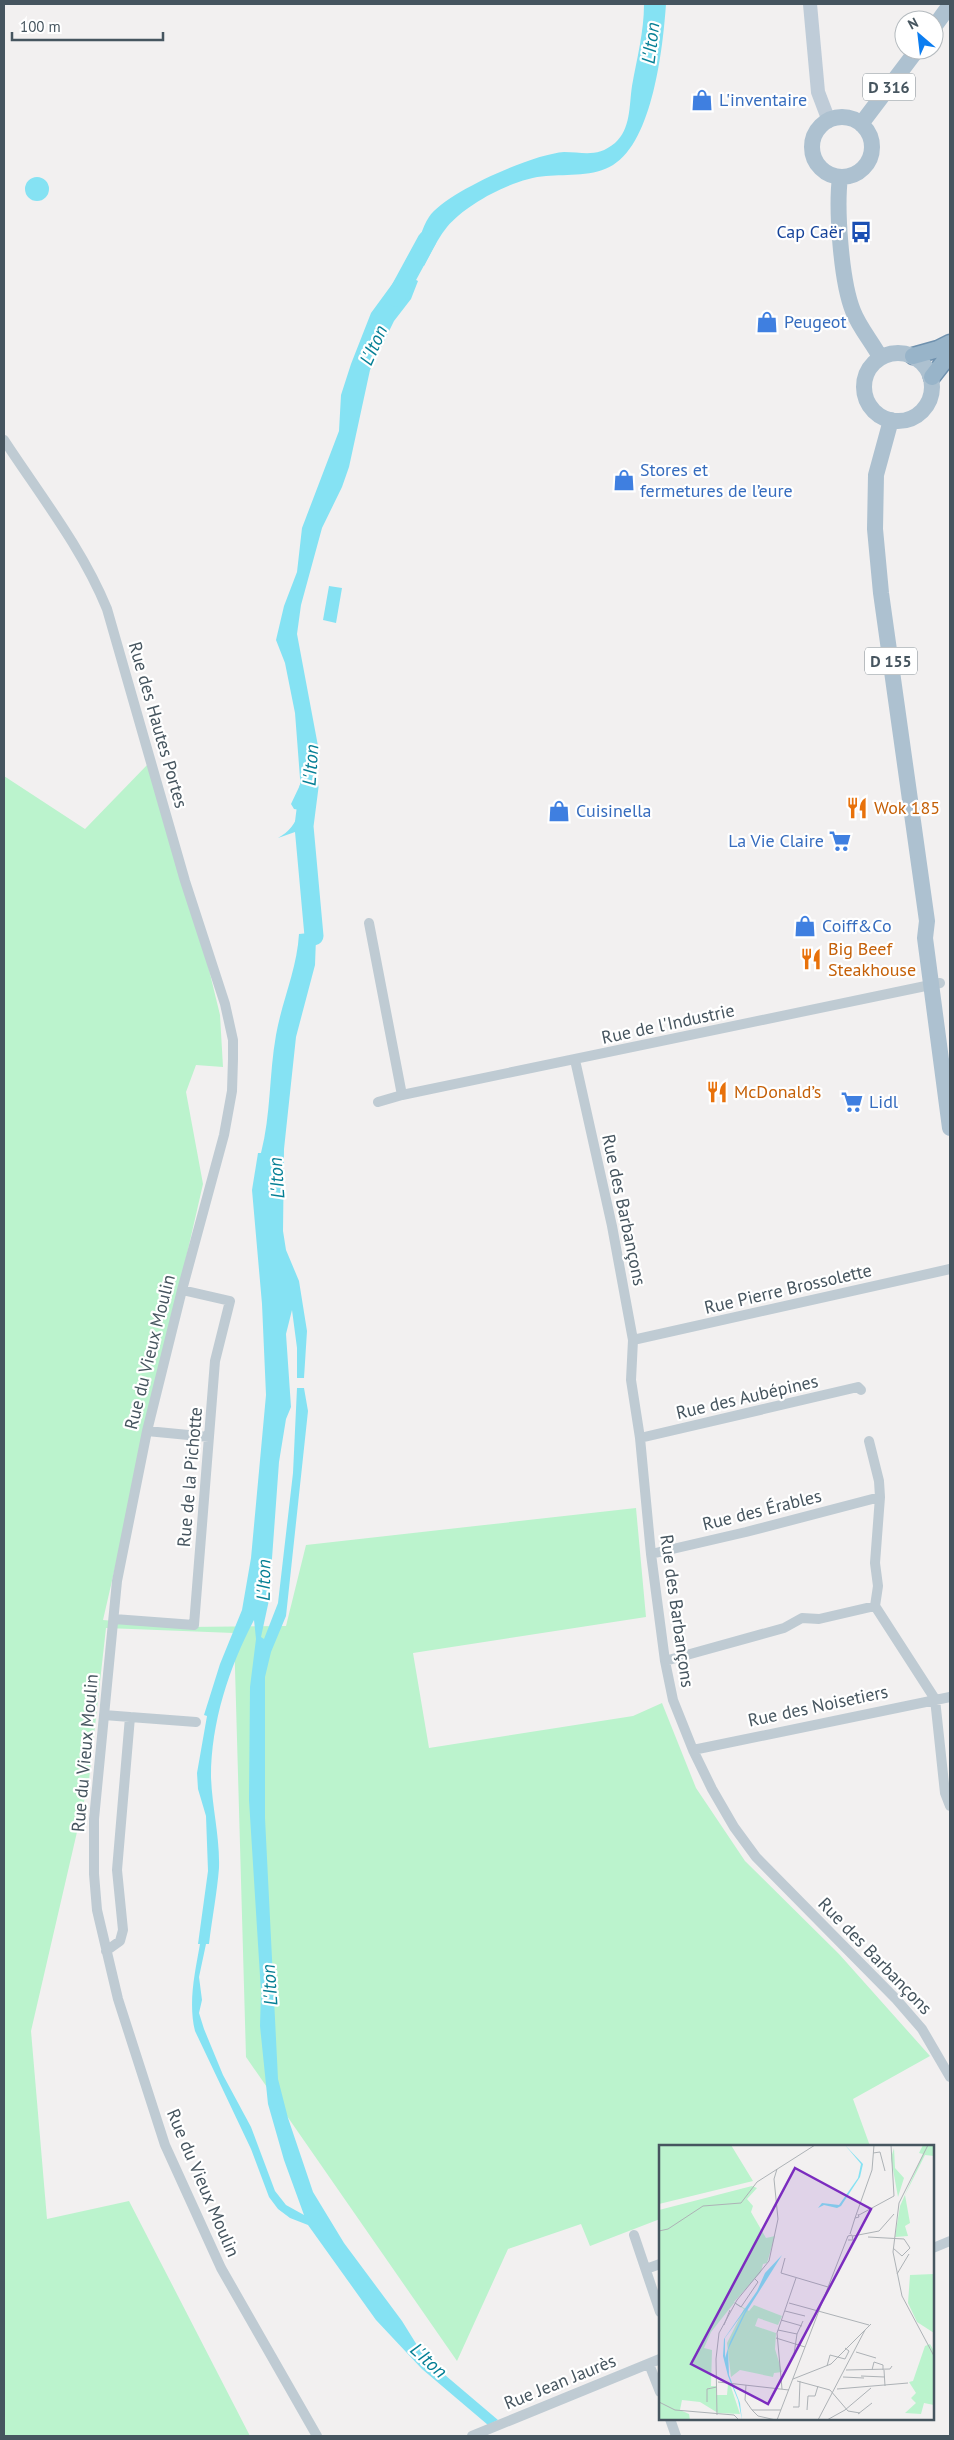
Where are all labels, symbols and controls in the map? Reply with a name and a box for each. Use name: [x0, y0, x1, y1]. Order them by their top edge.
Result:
scale bar: [12, 10, 164, 42]
north arrow: [894, 10, 944, 60]
text: N: [905, 13, 921, 34]
text: 100 m: [20, 17, 61, 36]
water label: L'Iton: [636, 21, 664, 65]
road number: D 316: [863, 74, 915, 100]
shop icon: L'inventaire: [689, 87, 715, 113]
place label: L'inventaire: [719, 88, 807, 111]
bus stop icon: Cap Caër: [848, 219, 874, 245]
place label: Cap Caër: [776, 220, 844, 243]
shop icon: Peugeot: [754, 309, 780, 335]
place label: Peugeot: [784, 310, 847, 333]
water label: L'Iton: [354, 321, 392, 369]
place label: Stores et fermetures de l’eure: [640, 458, 793, 502]
shop icon: Stores et fermetures de l’eure: [611, 467, 637, 493]
street label: Rue des Hautes Portes: [124, 639, 193, 811]
road number: D 155: [865, 648, 917, 674]
water label: L'Iton: [297, 743, 323, 787]
restaurant icon: Wok 185: [844, 795, 870, 821]
place label: Wok 185: [874, 796, 940, 819]
shop icon: Cuisinella: [546, 798, 572, 824]
place label: Cuisinella: [576, 799, 651, 822]
supermarket icon: La Vie Claire: [827, 828, 853, 854]
place label: La Vie Claire: [728, 829, 824, 852]
shop icon: Coiff&Co: [792, 913, 818, 939]
place label: Coiff&Co: [822, 914, 892, 937]
place label: Big Beef Steakhouse: [828, 937, 916, 981]
restaurant icon: Big Beef Steakhouse: [798, 946, 824, 972]
street label: Rue de l'Industrie: [599, 998, 736, 1049]
restaurant icon: McDonald’s: [704, 1079, 730, 1105]
place label: McDonald’s: [734, 1080, 821, 1103]
supermarket icon: Lidl: [839, 1089, 865, 1115]
place label: Lidl: [869, 1090, 899, 1113]
street label: Rue des Barbançons: [597, 1132, 652, 1288]
water label: L'Iton: [263, 1156, 289, 1200]
street label: Rue Pierre Brossolette: [702, 1258, 874, 1319]
street label: Rue du Vieux Moulin: [119, 1272, 180, 1432]
street label: Rue des Aubépines: [674, 1369, 820, 1424]
street label: Rue de la Pichotte: [172, 1406, 207, 1548]
street label: Rue des Érables: [700, 1484, 824, 1535]
street label: Rue des Barbançons: [655, 1533, 700, 1689]
water label: L'Iton: [251, 1559, 275, 1601]
street label: Rue du Vieux Moulin: [66, 1673, 103, 1833]
street label: Rue des Noisetiers: [746, 1679, 890, 1732]
street label: Rue des Barbançons: [814, 1892, 937, 2019]
water label: L'Iton: [256, 1963, 282, 2007]
street label: Rue du Vieux Moulin: [162, 2105, 245, 2260]
inset map: [659, 2145, 934, 2420]
water label: L'Iton: [406, 2337, 453, 2383]
street label: Rue Jean Jaurès: [500, 2349, 619, 2414]

